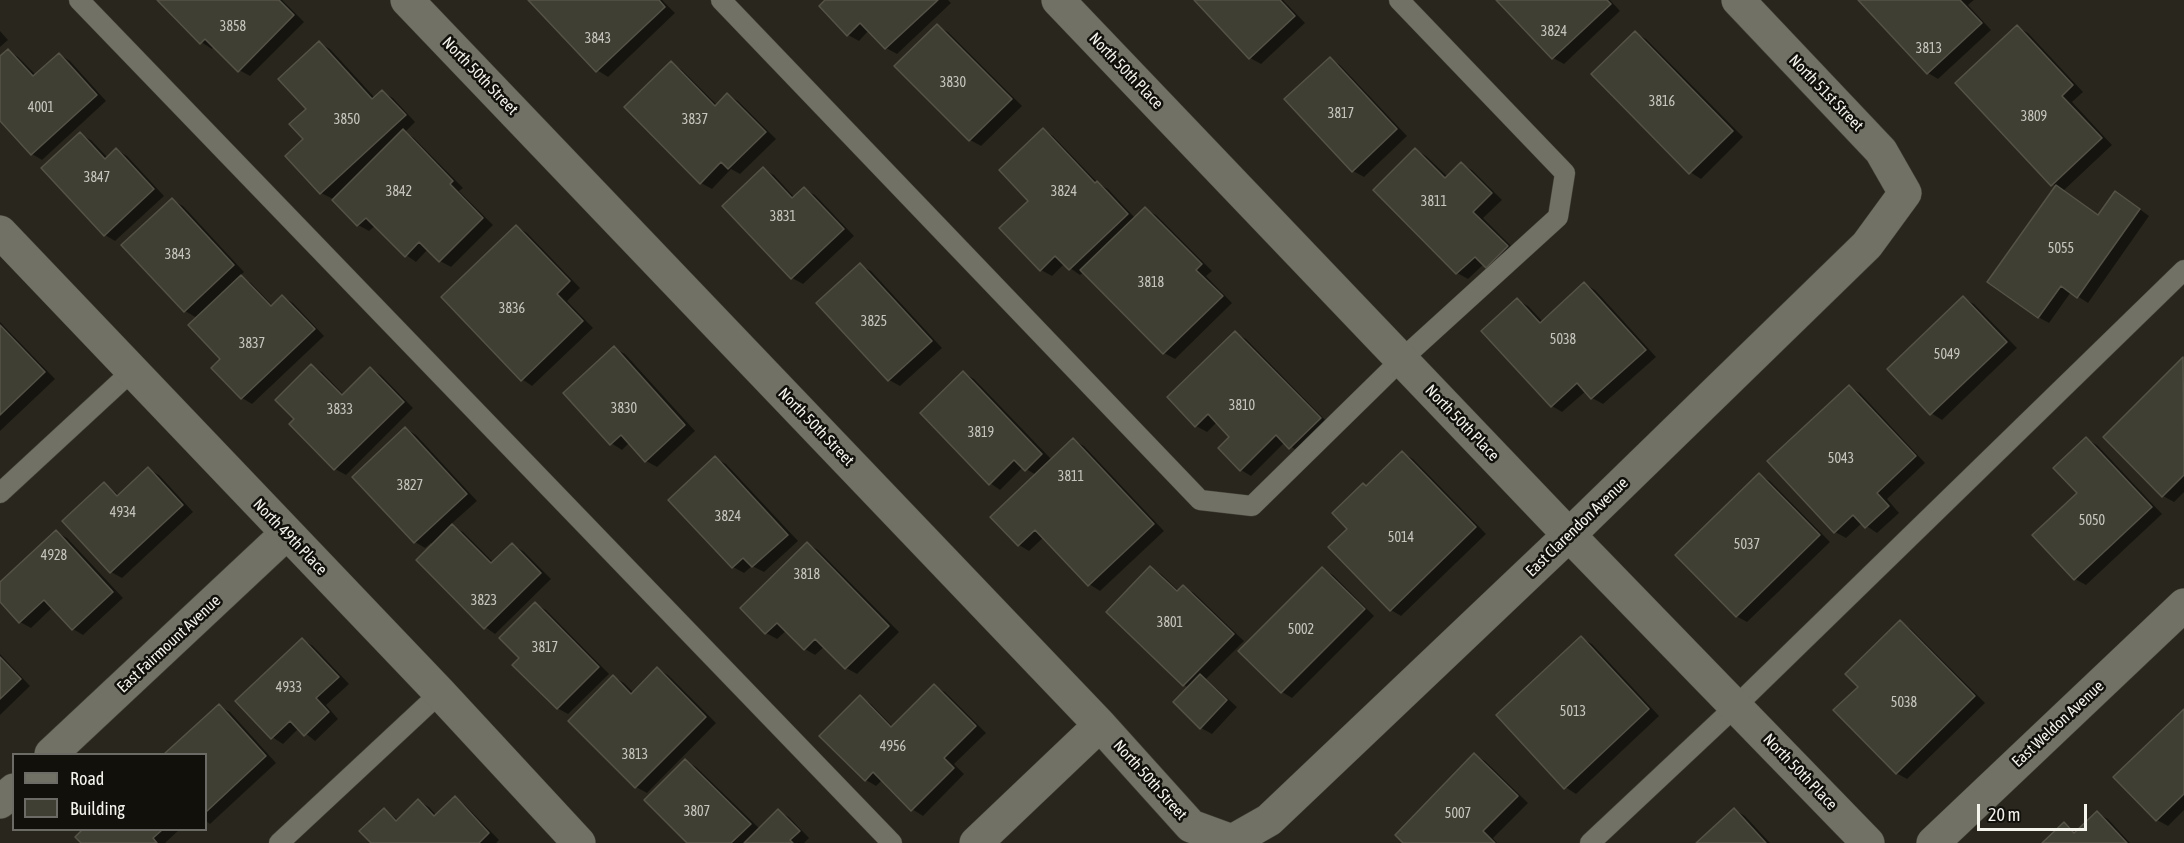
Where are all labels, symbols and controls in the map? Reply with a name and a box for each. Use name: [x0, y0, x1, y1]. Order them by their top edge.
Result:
house number: 3858: [220, 19, 246, 35]
house number: 3824: [1541, 24, 1567, 40]
street label: North 50th Place: [1085, 29, 1167, 113]
house number: 3843: [585, 31, 611, 47]
street label: North 50th Street: [438, 33, 522, 119]
house number: 3813: [1916, 41, 1942, 57]
street label: North 51st Street: [1785, 51, 1867, 135]
house number: 3830: [940, 75, 966, 91]
house number: 3816: [1649, 94, 1675, 110]
house number: 4001: [28, 100, 54, 116]
house number: 3817: [1328, 106, 1354, 122]
house number: 3809: [2021, 109, 2047, 125]
house number: 3850: [334, 112, 360, 128]
house number: 3837: [682, 112, 708, 128]
house number: 3847: [84, 170, 110, 186]
house number: 3842: [386, 184, 412, 200]
house number: 3824: [1051, 184, 1077, 200]
house number: 3811: [1421, 194, 1447, 210]
house number: 3831: [770, 209, 796, 225]
house number: 5055: [2048, 241, 2074, 257]
house number: 3843: [165, 247, 191, 263]
house number: 3818: [1138, 275, 1164, 291]
house number: 3836: [499, 301, 525, 317]
house number: 3825: [861, 314, 887, 330]
house number: 5038: [1550, 332, 1576, 348]
house number: 3837: [239, 336, 265, 352]
house number: 5049: [1934, 347, 1960, 363]
street label: North 50th Place: [1421, 381, 1503, 465]
street label: North 50th Street: [774, 384, 858, 470]
house number: 3810: [1229, 398, 1255, 414]
house number: 3830: [611, 401, 637, 417]
house number: 3833: [327, 402, 353, 418]
house number: 3819: [968, 425, 994, 441]
house number: 5043: [1828, 451, 1854, 467]
house number: 3811: [1058, 469, 1084, 485]
street label: East Clarendon Avenue: [1522, 473, 1632, 581]
house number: 3827: [397, 478, 423, 494]
street label: North 49th Place: [249, 495, 331, 579]
house number: 4934: [110, 505, 136, 521]
house number: 3824: [715, 509, 741, 525]
house number: 5050: [2079, 513, 2105, 529]
house number: 5014: [1388, 530, 1414, 546]
house number: 5037: [1734, 537, 1760, 553]
house number: 4928: [41, 548, 67, 564]
house number: 3818: [794, 567, 820, 583]
street label: East Fairmount Avenue: [113, 591, 225, 697]
house number: 3823: [471, 593, 497, 609]
house number: 3801: [1157, 615, 1183, 631]
house number: 5002: [1288, 622, 1314, 638]
house number: 3817: [532, 640, 558, 656]
street label: East Weldon Avenue: [2008, 677, 2108, 771]
house number: 4933: [276, 680, 302, 696]
house number: 5038: [1891, 695, 1917, 711]
house number: 5013: [1560, 704, 1586, 720]
street label: North 50th Place: [1759, 730, 1841, 814]
street label: North 50th Street: [1109, 736, 1191, 824]
house number: 4956: [880, 739, 906, 755]
house number: 3813: [622, 747, 648, 763]
legend: [12, 753, 207, 831]
text: Road: [70, 768, 104, 789]
scale bar: [1980, 792, 2090, 830]
text: Building: [70, 798, 125, 819]
house number: 3807: [684, 804, 710, 820]
text: 20 m: [1988, 804, 2020, 825]
house number: 5007: [1445, 806, 1471, 822]

